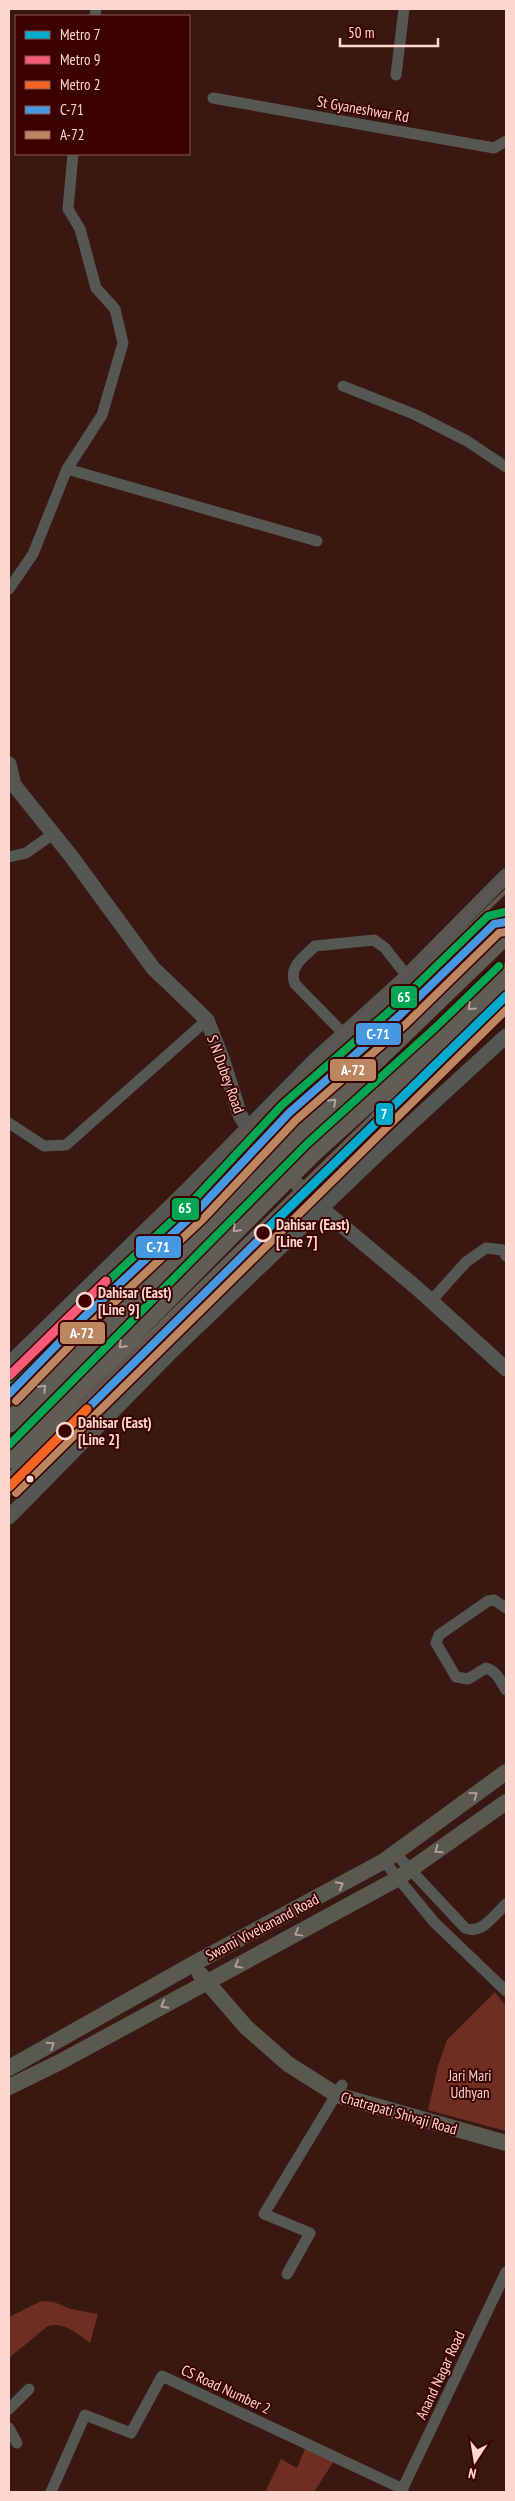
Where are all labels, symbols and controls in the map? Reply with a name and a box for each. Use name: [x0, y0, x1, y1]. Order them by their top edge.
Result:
legend: [15, 15, 190, 155]
scale bar: [340, 15, 438, 47]
text: 50 m: [348, 23, 374, 42]
text: Metro 7: [60, 25, 100, 44]
text: Metro 9: [60, 50, 100, 69]
text: Metro 2: [60, 75, 100, 94]
street label: St Gyaneshwar Rd: [316, 92, 410, 126]
text: C-71: [60, 100, 84, 119]
text: A-72: [60, 125, 84, 144]
line badge: 65: [390, 985, 418, 1009]
text: 65: [397, 988, 411, 1006]
one-way arrow: [468, 1001, 477, 1010]
line badge: C-71: [355, 1022, 402, 1046]
text: C-71: [366, 1025, 390, 1043]
street label: S N Dubey Road: [203, 1032, 249, 1116]
line badge: A-72: [329, 1058, 377, 1082]
text: A-72: [340, 1061, 365, 1079]
one-way arrow: [328, 1099, 337, 1108]
line badge: 7: [375, 1102, 394, 1126]
text: 7: [381, 1105, 388, 1123]
line badge: 65: [171, 1197, 200, 1221]
text: 65: [178, 1199, 192, 1217]
place label: Dahisar (East) [Line 7]: [276, 1215, 350, 1251]
one-way arrow: [233, 1224, 242, 1233]
marker: Dahisar (East) [Line 7]: [254, 1224, 272, 1242]
line badge: C-71: [135, 1235, 182, 1259]
text: C-71: [146, 1238, 170, 1256]
place label: Dahisar (East) [Line 9]: [98, 1283, 172, 1319]
marker: Dahisar (East) [Line 9]: [76, 1292, 94, 1310]
line badge: A-72: [59, 1321, 106, 1345]
text: A-72: [69, 1324, 94, 1342]
one-way arrow: [119, 1340, 128, 1349]
one-way arrow: [37, 1385, 46, 1394]
place label: Dahisar (East) [Line 2]: [78, 1413, 152, 1449]
marker: Dahisar (East) [Line 2]: [56, 1422, 74, 1440]
unlabelled marker: [25, 1474, 35, 1484]
one-way arrow: [468, 1792, 477, 1800]
one-way arrow: [434, 1844, 444, 1853]
one-way arrow: [334, 1881, 343, 1891]
street label: Swami Vivekanand Road: [202, 1889, 322, 1965]
one-way arrow: [294, 1926, 303, 1936]
one-way arrow: [234, 1959, 243, 1969]
one-way arrow: [160, 1999, 169, 2009]
one-way arrow: [46, 2041, 55, 2051]
park label: Jari Mari Udhyan: [447, 2066, 492, 2102]
street label: Chatrapati Shivaji Road: [339, 2087, 459, 2139]
street label: Anand Nagar Road: [411, 2328, 469, 2422]
street label: CS Road Number 2: [178, 2360, 274, 2418]
north arrow: [450, 2436, 500, 2486]
text: N: [467, 2464, 478, 2483]

